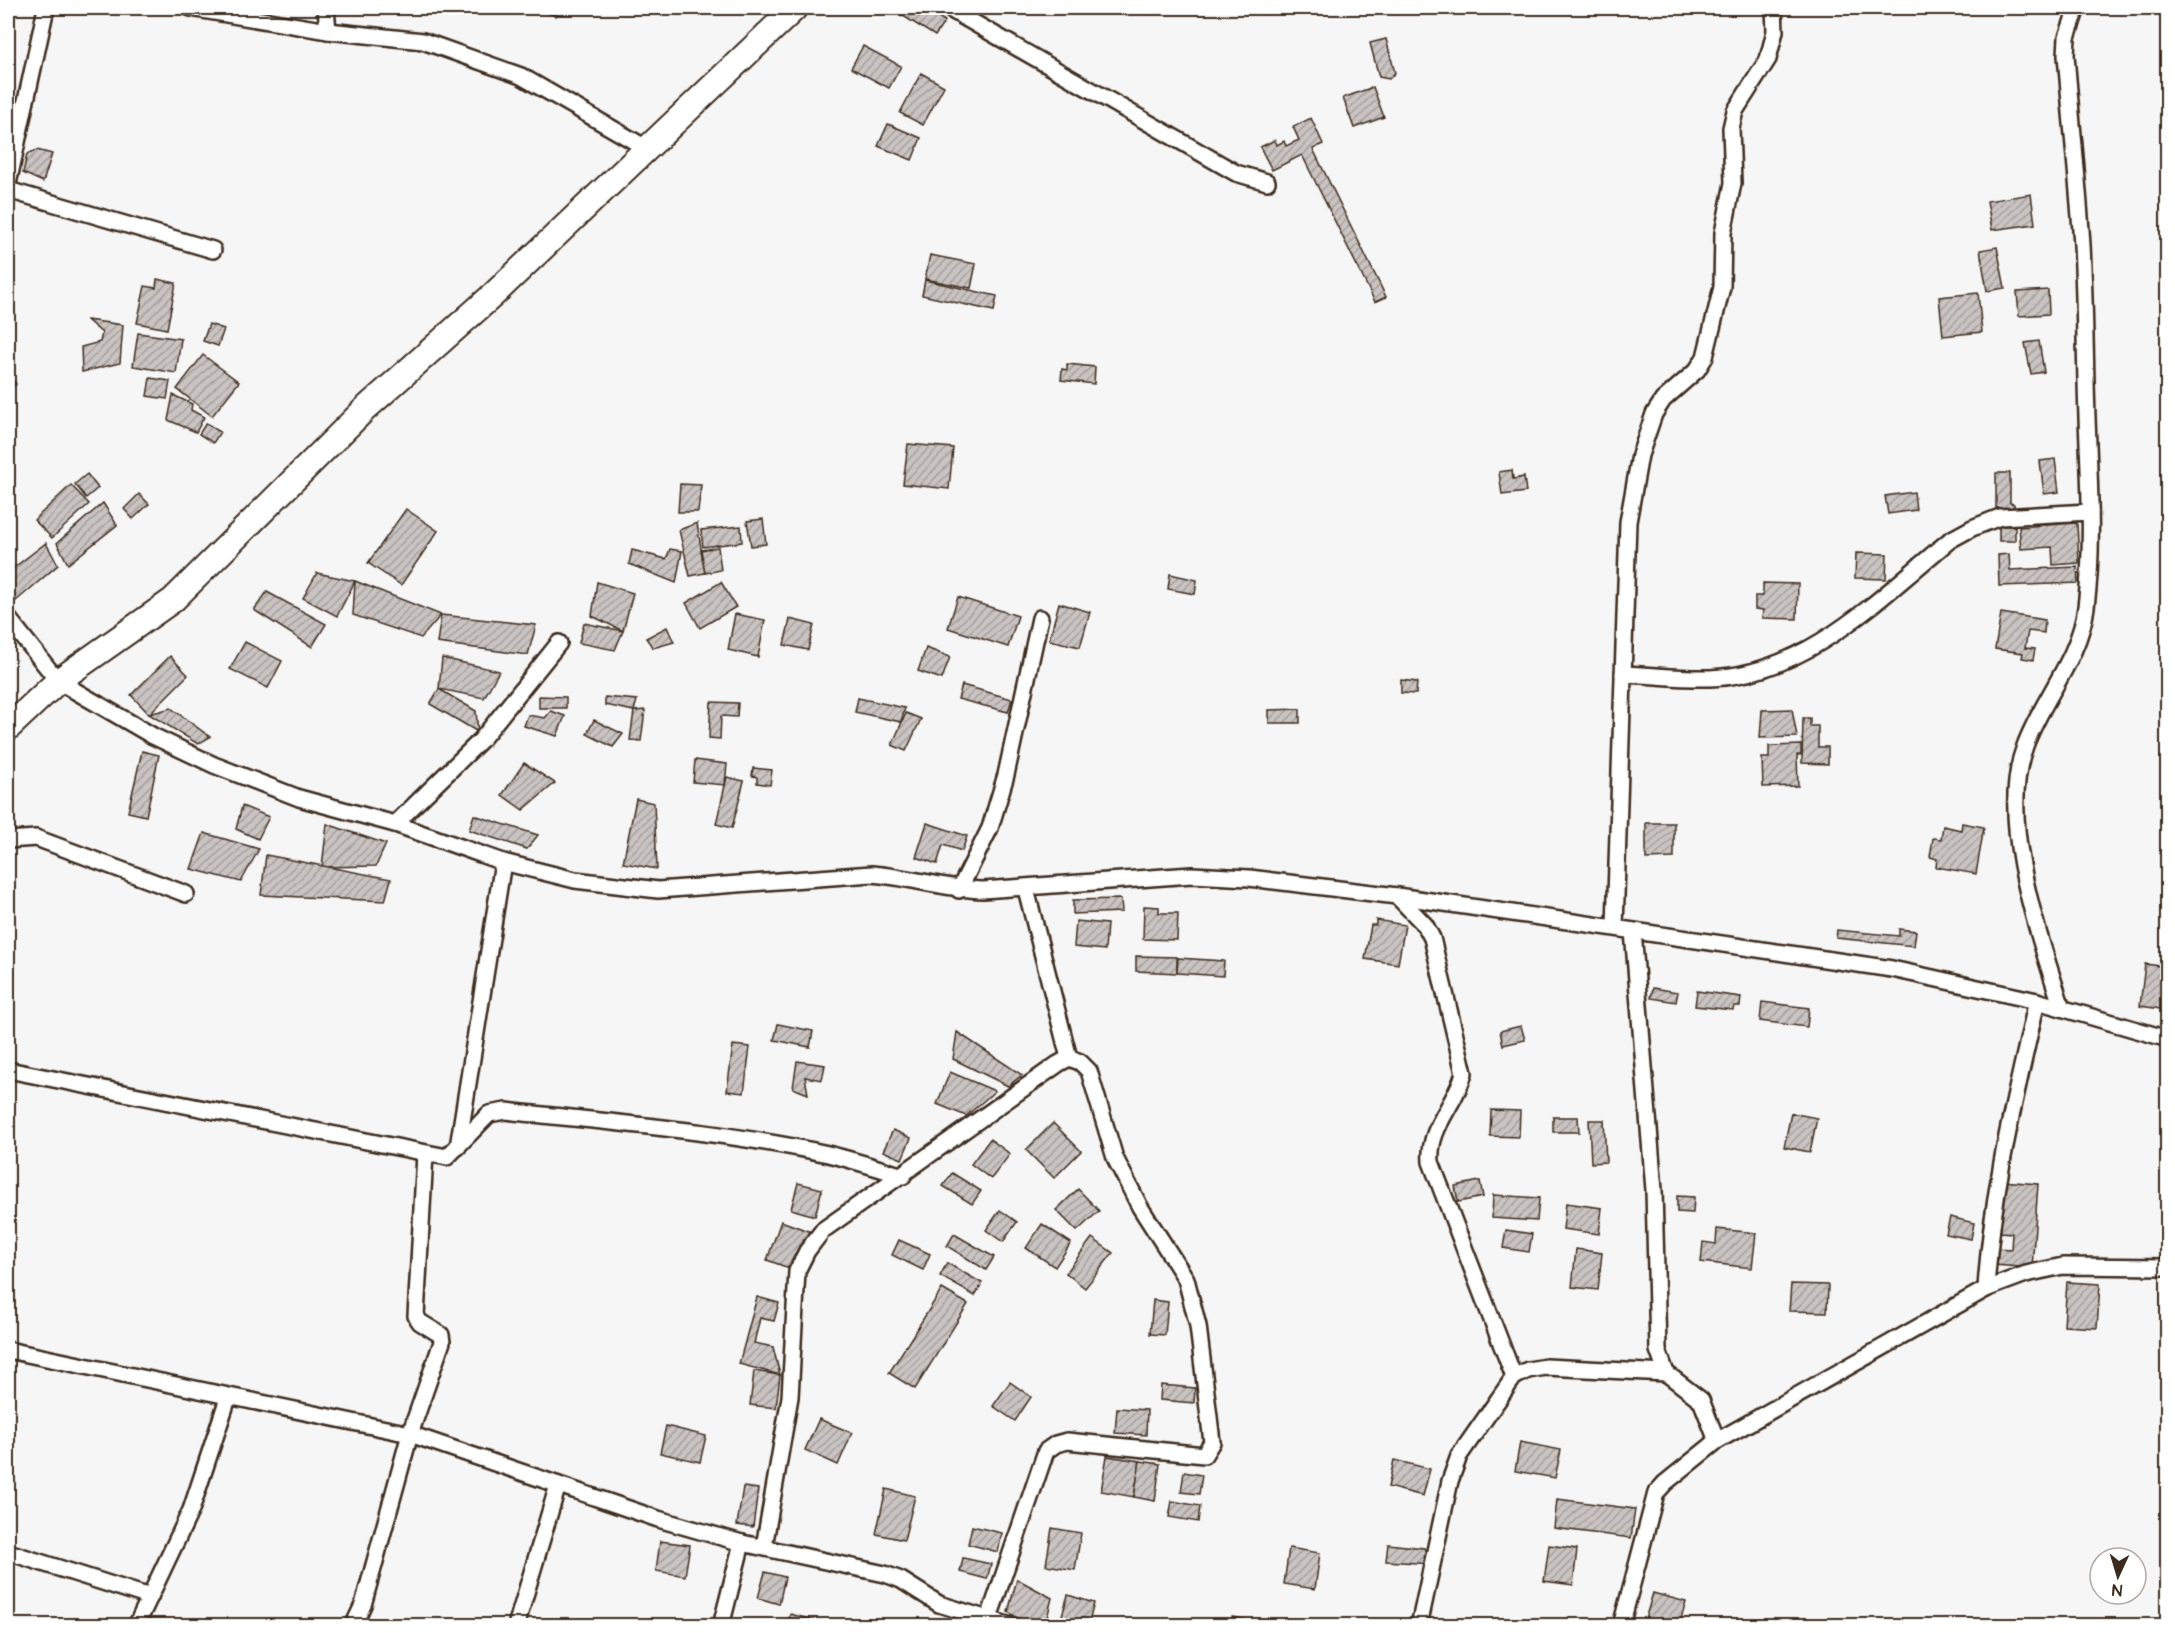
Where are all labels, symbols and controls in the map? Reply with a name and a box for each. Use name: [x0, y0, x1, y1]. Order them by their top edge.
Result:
north arrow: [2088, 1546, 2148, 1606]
text: N: [2111, 1579, 2123, 1601]

